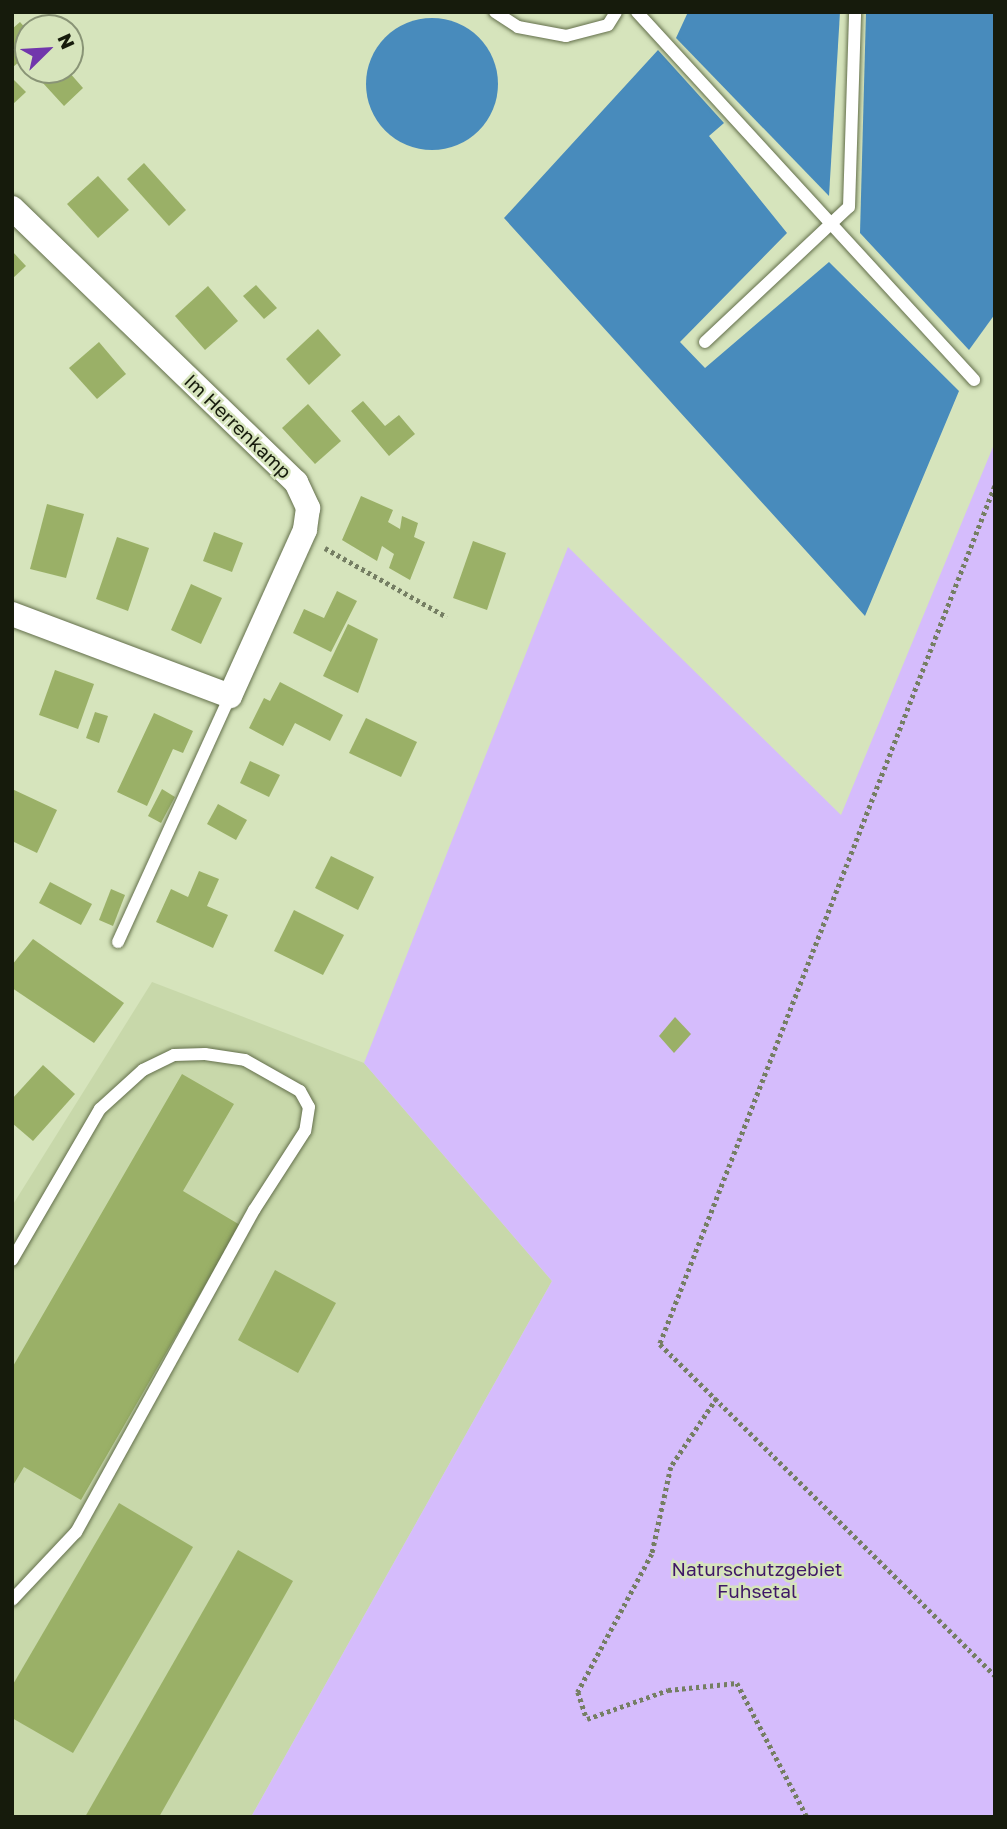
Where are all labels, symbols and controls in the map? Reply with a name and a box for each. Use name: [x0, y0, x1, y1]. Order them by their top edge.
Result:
north arrow: [14, 14, 84, 84]
text: N: [53, 30, 80, 52]
street label: Im Herrenkamp: [180, 369, 296, 483]
park label: Naturschutzgebiet Fuhsetal: [672, 1558, 842, 1602]

